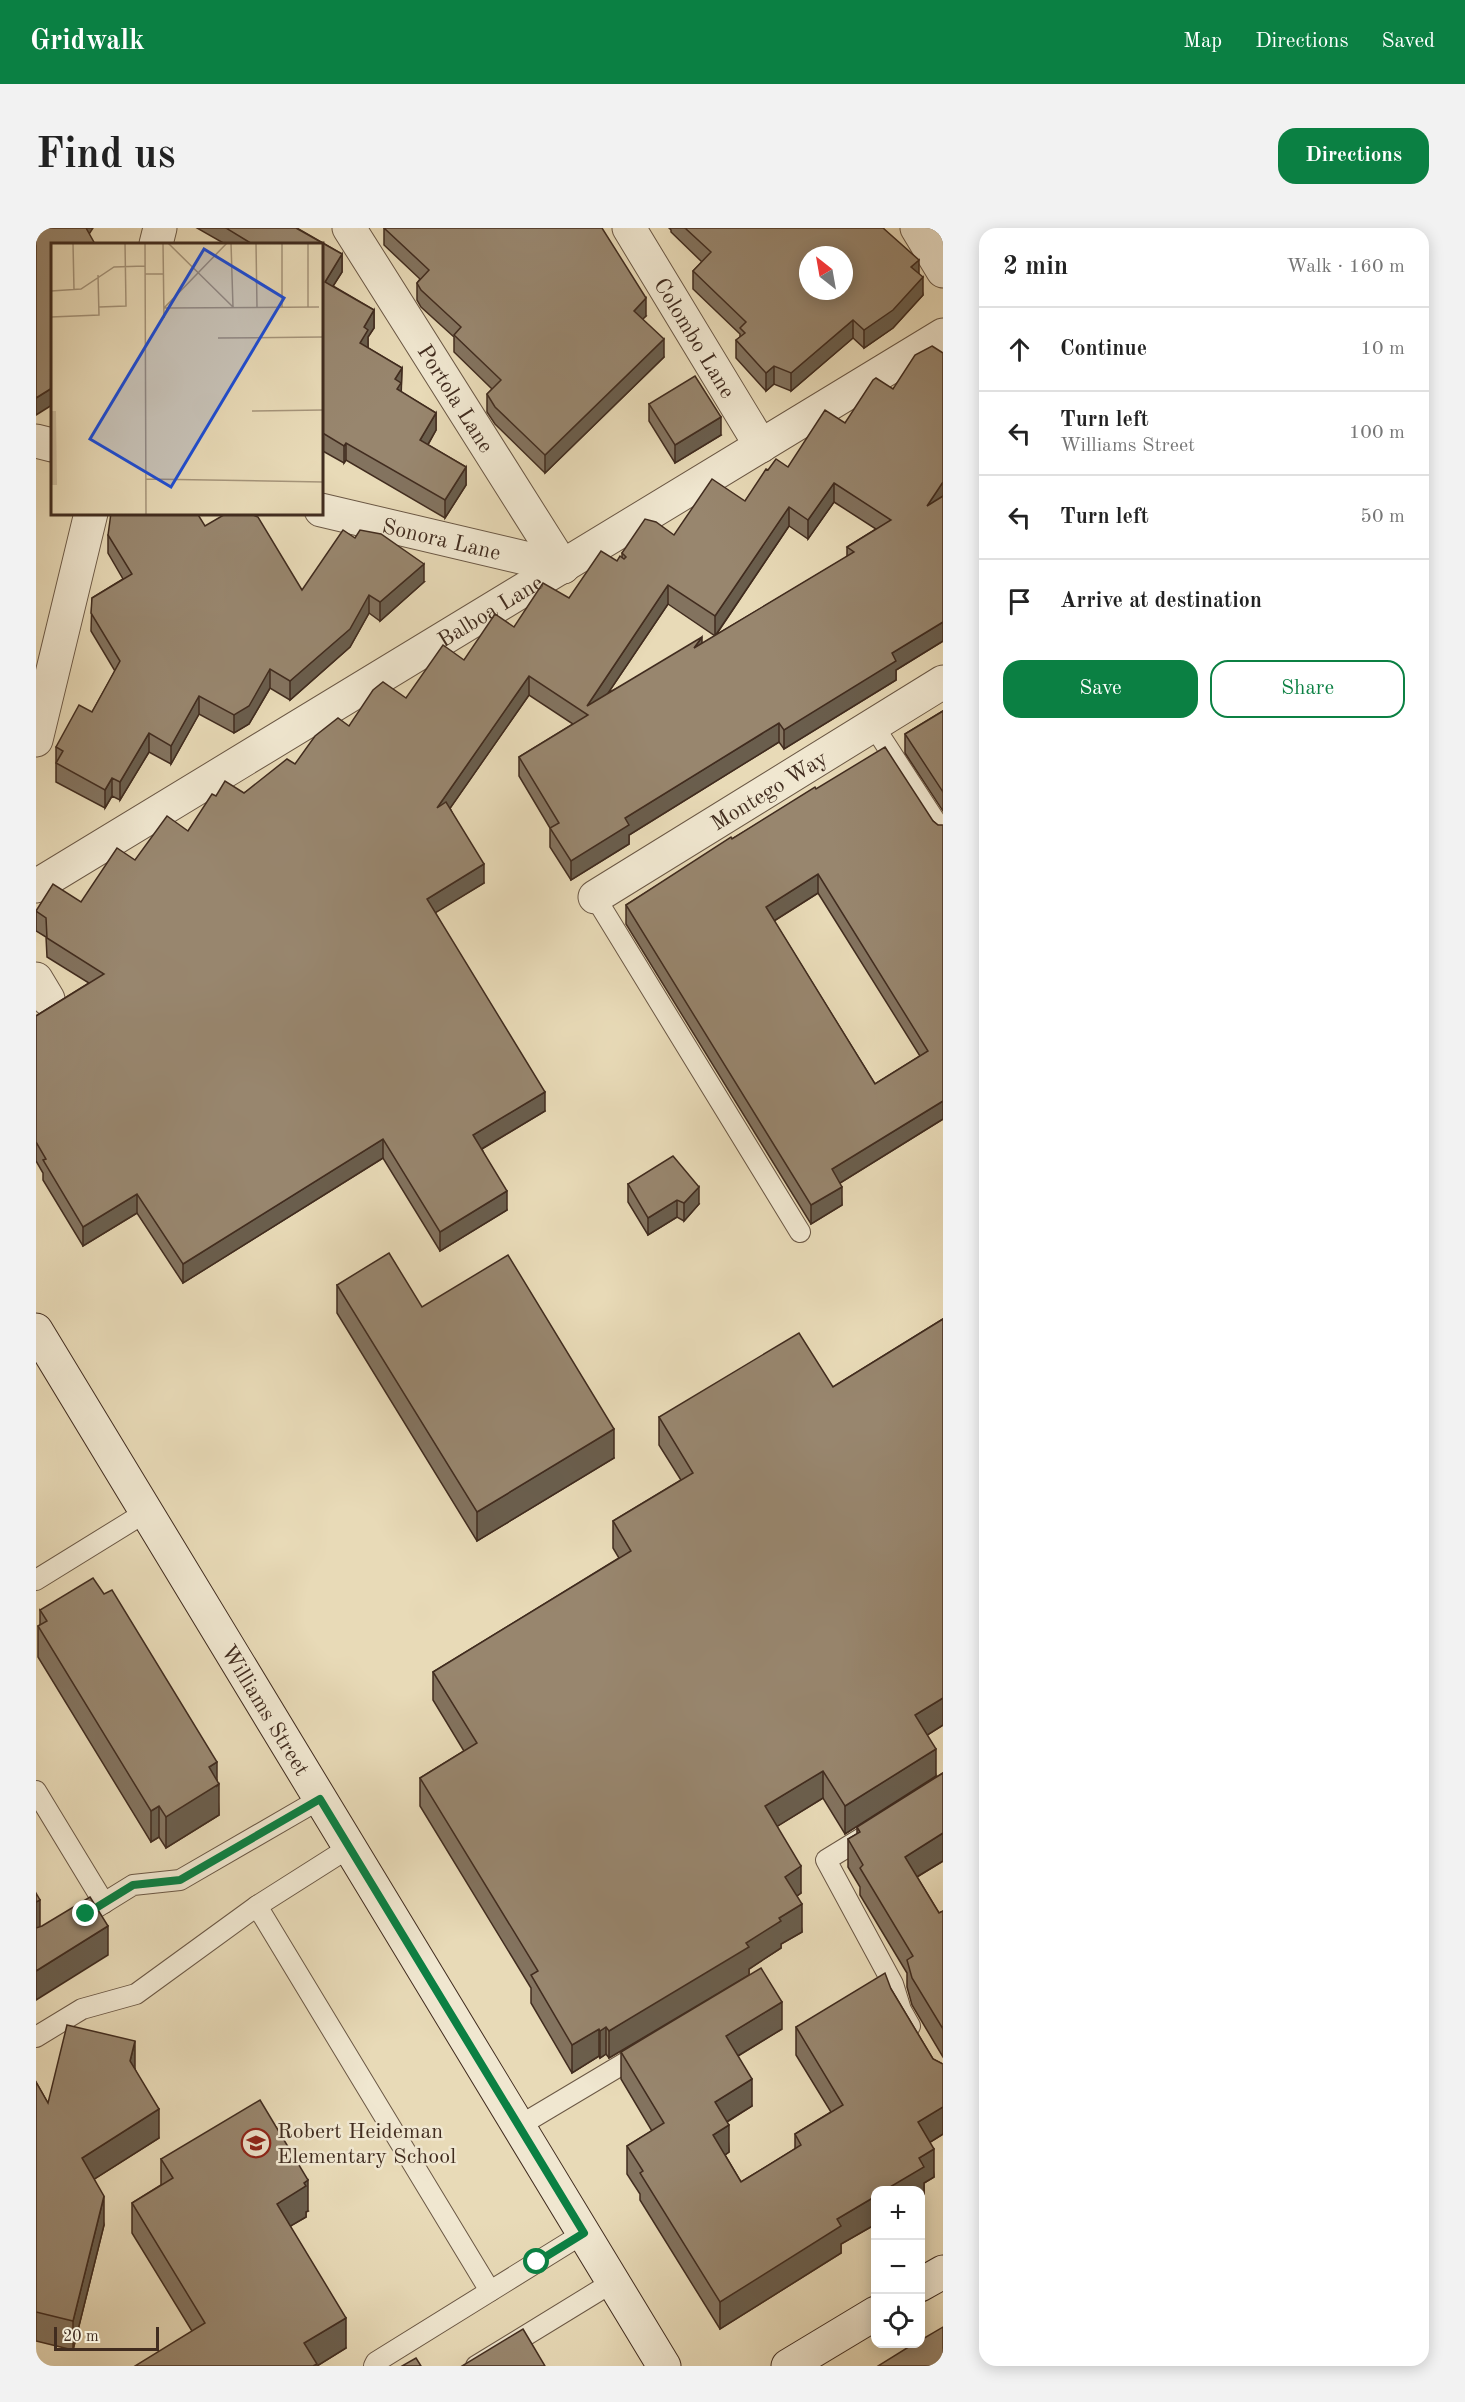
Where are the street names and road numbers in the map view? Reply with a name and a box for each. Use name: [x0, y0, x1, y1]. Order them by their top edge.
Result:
street label: Colombo Lane: [649, 275, 738, 402]
street label: Portola Lane: [412, 341, 497, 457]
street label: Sonora Lane: [380, 516, 503, 565]
street label: Balboa Lane: [434, 572, 547, 652]
street label: Montego Way: [708, 747, 832, 836]
street label: Williams Street: [216, 1641, 312, 1780]

